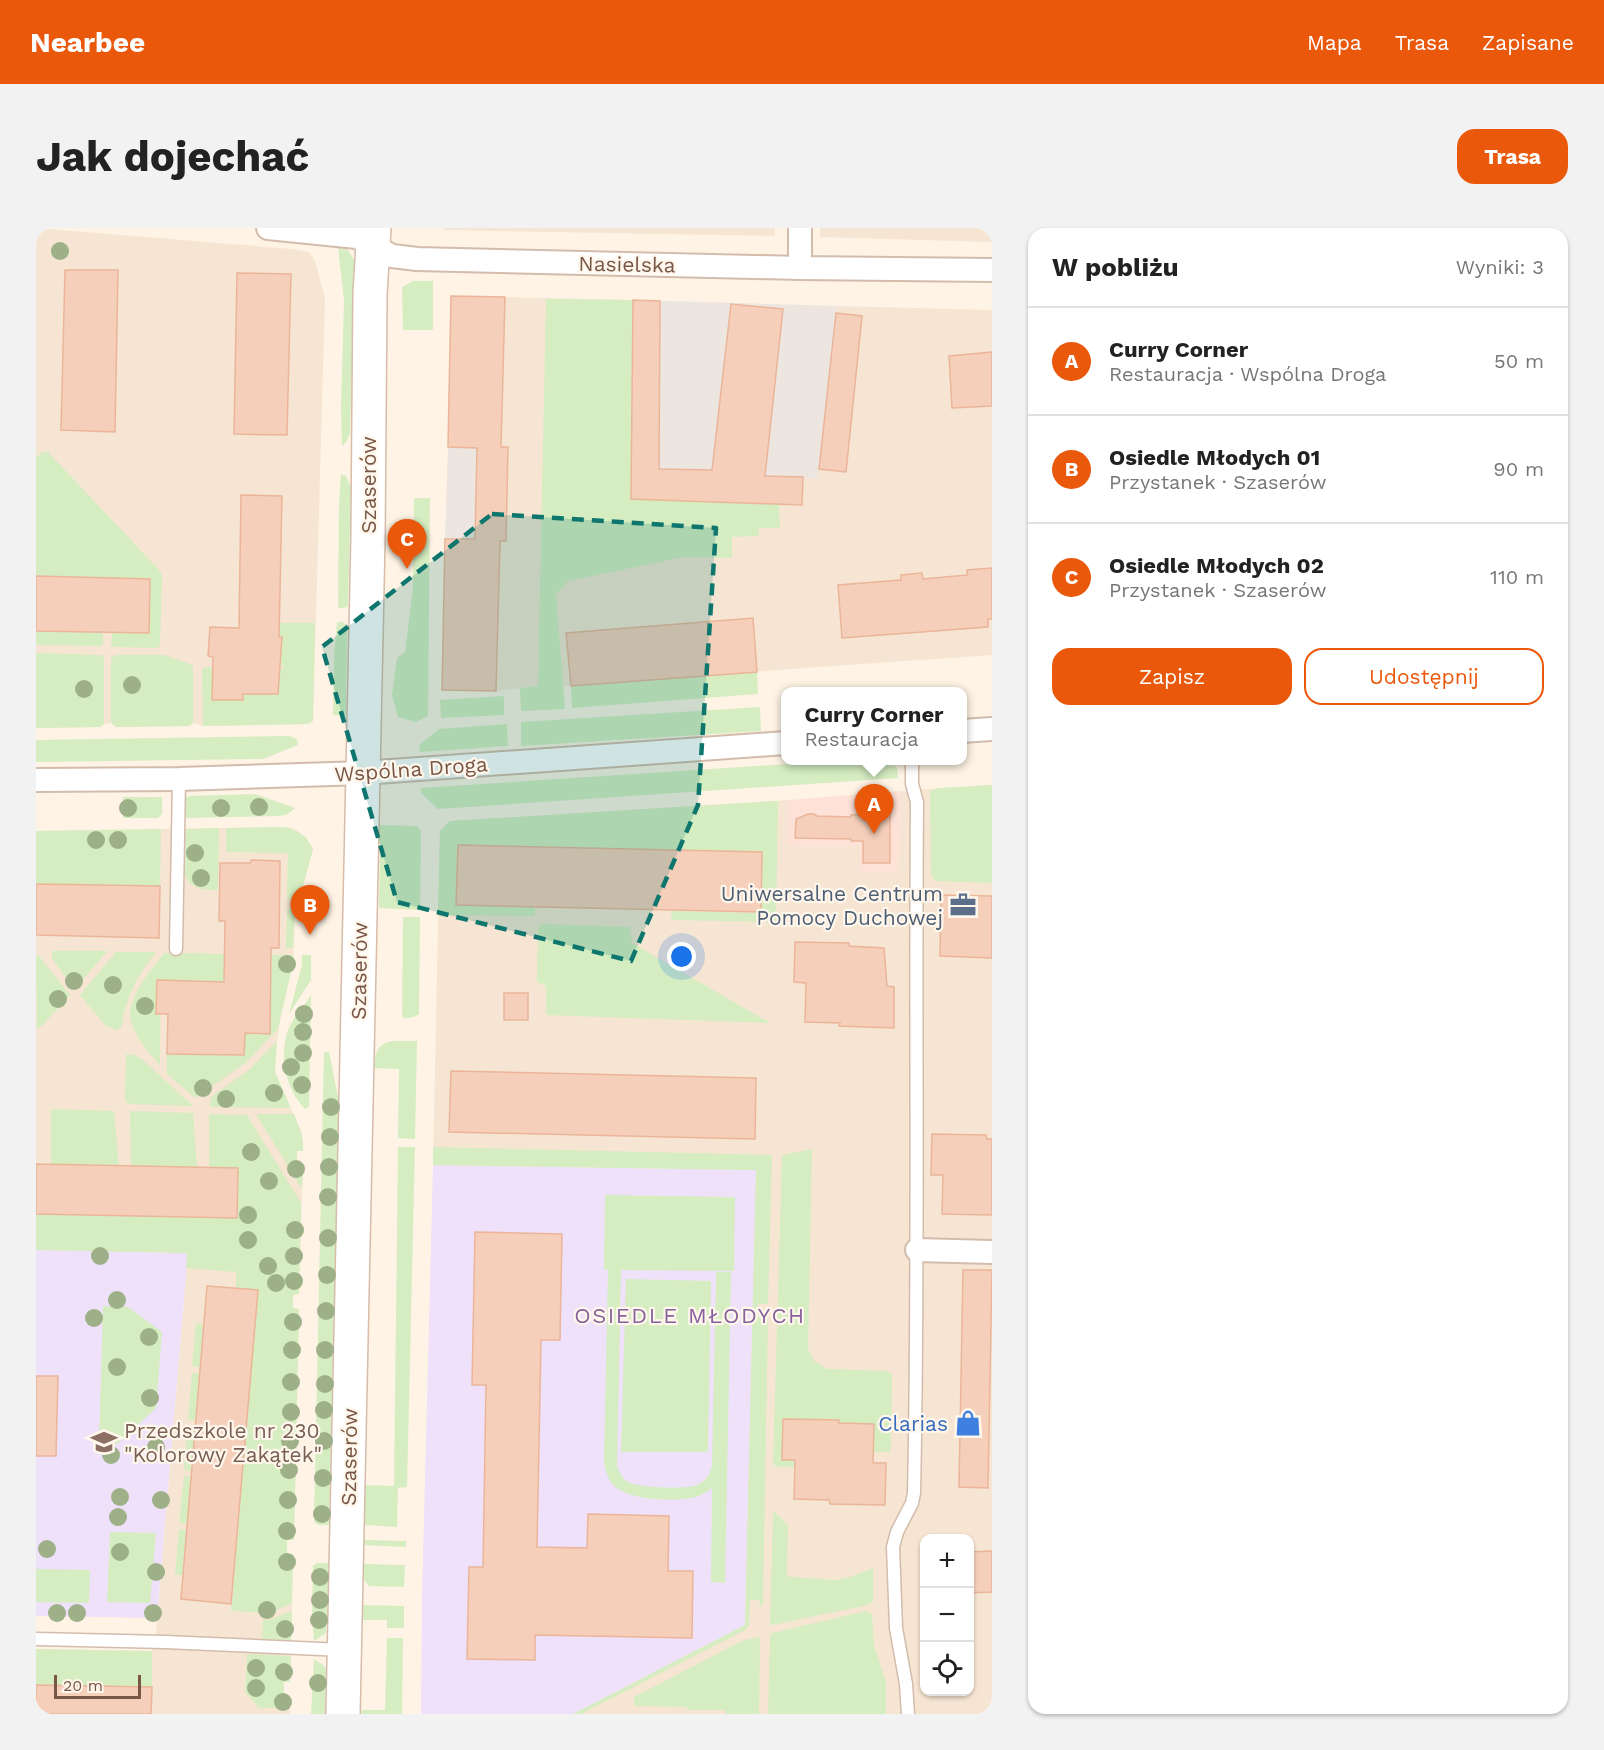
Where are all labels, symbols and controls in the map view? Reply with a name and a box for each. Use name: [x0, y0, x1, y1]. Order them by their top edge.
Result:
text: Nearbee: [30, 26, 145, 59]
text: Mapa: [1307, 30, 1362, 55]
text: Trasa: [1395, 30, 1449, 55]
text: Zapisane: [1482, 30, 1574, 55]
button: Trasa: [1457, 129, 1568, 184]
text: Jak dojechać: [36, 132, 309, 181]
street label: Nasielska: [578, 251, 676, 277]
text: W pobliżu: [1052, 252, 1179, 282]
text: Wyniki: 3: [1456, 255, 1544, 279]
text: Curry Corner: [1109, 337, 1248, 362]
text: A: [1065, 349, 1078, 373]
text: 50 m: [1494, 349, 1544, 373]
text: Restauracja · Wspólna Droga: [1109, 362, 1386, 386]
street label: Szaserów: [356, 436, 381, 534]
text: Osiedle Młodych 01: [1109, 445, 1320, 470]
text: B: [1065, 457, 1078, 481]
text: 90 m: [1493, 457, 1544, 481]
text: Przystanek · Szaserów: [1109, 470, 1326, 494]
pin: C: [388, 520, 427, 569]
text: Osiedle Młodych 02: [1109, 553, 1324, 578]
text: C: [1065, 565, 1078, 589]
text: 110 m: [1490, 565, 1544, 589]
text: Przystanek · Szaserów: [1109, 578, 1326, 602]
button: Zapisz: [1052, 648, 1292, 705]
button: Udostępnij: [1304, 648, 1544, 705]
popup: [781, 687, 967, 765]
text: Curry Corner: [804, 702, 944, 727]
text: Restauracja: [804, 727, 919, 751]
street label: Wspólna Droga: [334, 751, 488, 787]
pin: A: [854, 784, 894, 834]
place label: Uniwersalne Centrum Pomocy Duchowej: [721, 881, 943, 930]
pin: B: [290, 886, 330, 935]
office icon: Uniwersalne Centrum Pomocy Duchowej: [948, 890, 978, 920]
street label: Szaserów: [346, 922, 372, 1020]
your location: [667, 942, 696, 971]
district label: OSIEDLE MŁODYCH: [574, 1303, 806, 1328]
street label: Szaserów: [336, 1408, 362, 1506]
shop icon: Clarias: [953, 1408, 983, 1438]
place label: Clarias: [878, 1411, 948, 1436]
place label: Przedszkole nr 230 "Kolorowy Zakątek": [124, 1418, 322, 1467]
school or university icon: Przedszkole nr 230 "Kolorowy Zakątek": [89, 1427, 119, 1457]
map controls: [920, 1534, 974, 1696]
button: +: [920, 1534, 974, 1588]
button: −: [920, 1588, 974, 1642]
button: locate: [920, 1642, 974, 1696]
scale bar: [54, 1672, 141, 1700]
text: 20 m: [63, 1676, 103, 1695]

